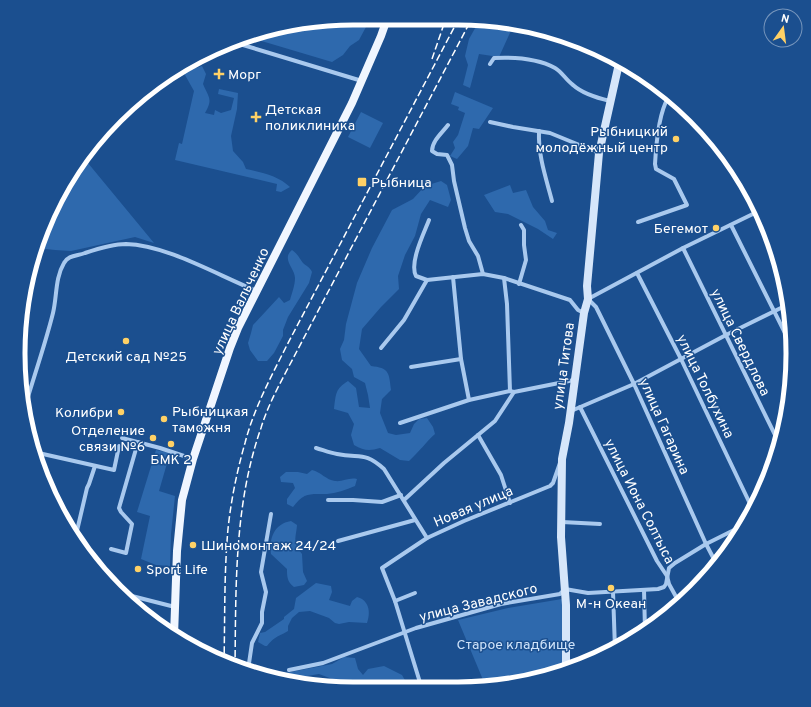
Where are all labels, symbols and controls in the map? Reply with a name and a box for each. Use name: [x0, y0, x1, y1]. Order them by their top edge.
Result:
north arrow: [763, 8, 803, 48]
text: N: [780, 12, 791, 27]
place label: Морг: [228, 67, 261, 84]
marker: Морг: [213, 68, 225, 80]
place label: Детская поликлиника: [265, 102, 355, 135]
marker: Детская поликлиника: [250, 111, 262, 123]
place label: Рыбницкий молодёжный центр: [535, 124, 668, 157]
marker: Рыбницкий молодёжный центр: [671, 134, 681, 144]
place label: Рыбница: [371, 175, 432, 192]
marker: Рыбница: [356, 176, 368, 188]
place label: Бегемот: [654, 221, 708, 238]
marker: Бегемот: [711, 223, 721, 233]
street label: улица Вальченко: [209, 245, 274, 358]
street label: улица Свердлова: [706, 286, 773, 399]
street label: улица Титова: [550, 322, 579, 411]
street label: улица Толбухина: [672, 332, 737, 441]
marker: Детский сад №25: [121, 336, 131, 346]
place label: Детский сад №25: [65, 349, 187, 366]
street label: улица Гагарина: [635, 376, 692, 477]
place label: Рыбницкая таможня: [172, 404, 248, 437]
place label: Колибри: [55, 405, 113, 422]
marker: Колибри: [116, 407, 126, 417]
marker: Рыбницкая таможня: [159, 414, 169, 424]
place label: Отделение связи №6: [71, 423, 145, 456]
marker: Отделение связи №6: [148, 433, 158, 443]
street label: улица Иона Солтыса: [600, 436, 678, 567]
marker: БМК 2: [166, 439, 176, 449]
place label: БМК 2: [150, 452, 192, 469]
street label: Новая улица: [431, 483, 516, 532]
place label: Шиномонтаж 24/24: [201, 538, 336, 555]
marker: Шиномонтаж 24/24: [188, 540, 198, 550]
place label: Sport Life: [146, 562, 208, 579]
marker: Sport Life: [133, 564, 143, 574]
street label: улица Завадского: [418, 581, 539, 626]
marker: М-н Океан: [606, 583, 616, 593]
place label: М-н Океан: [576, 596, 646, 613]
park label: Старое кладбище: [457, 637, 575, 654]

